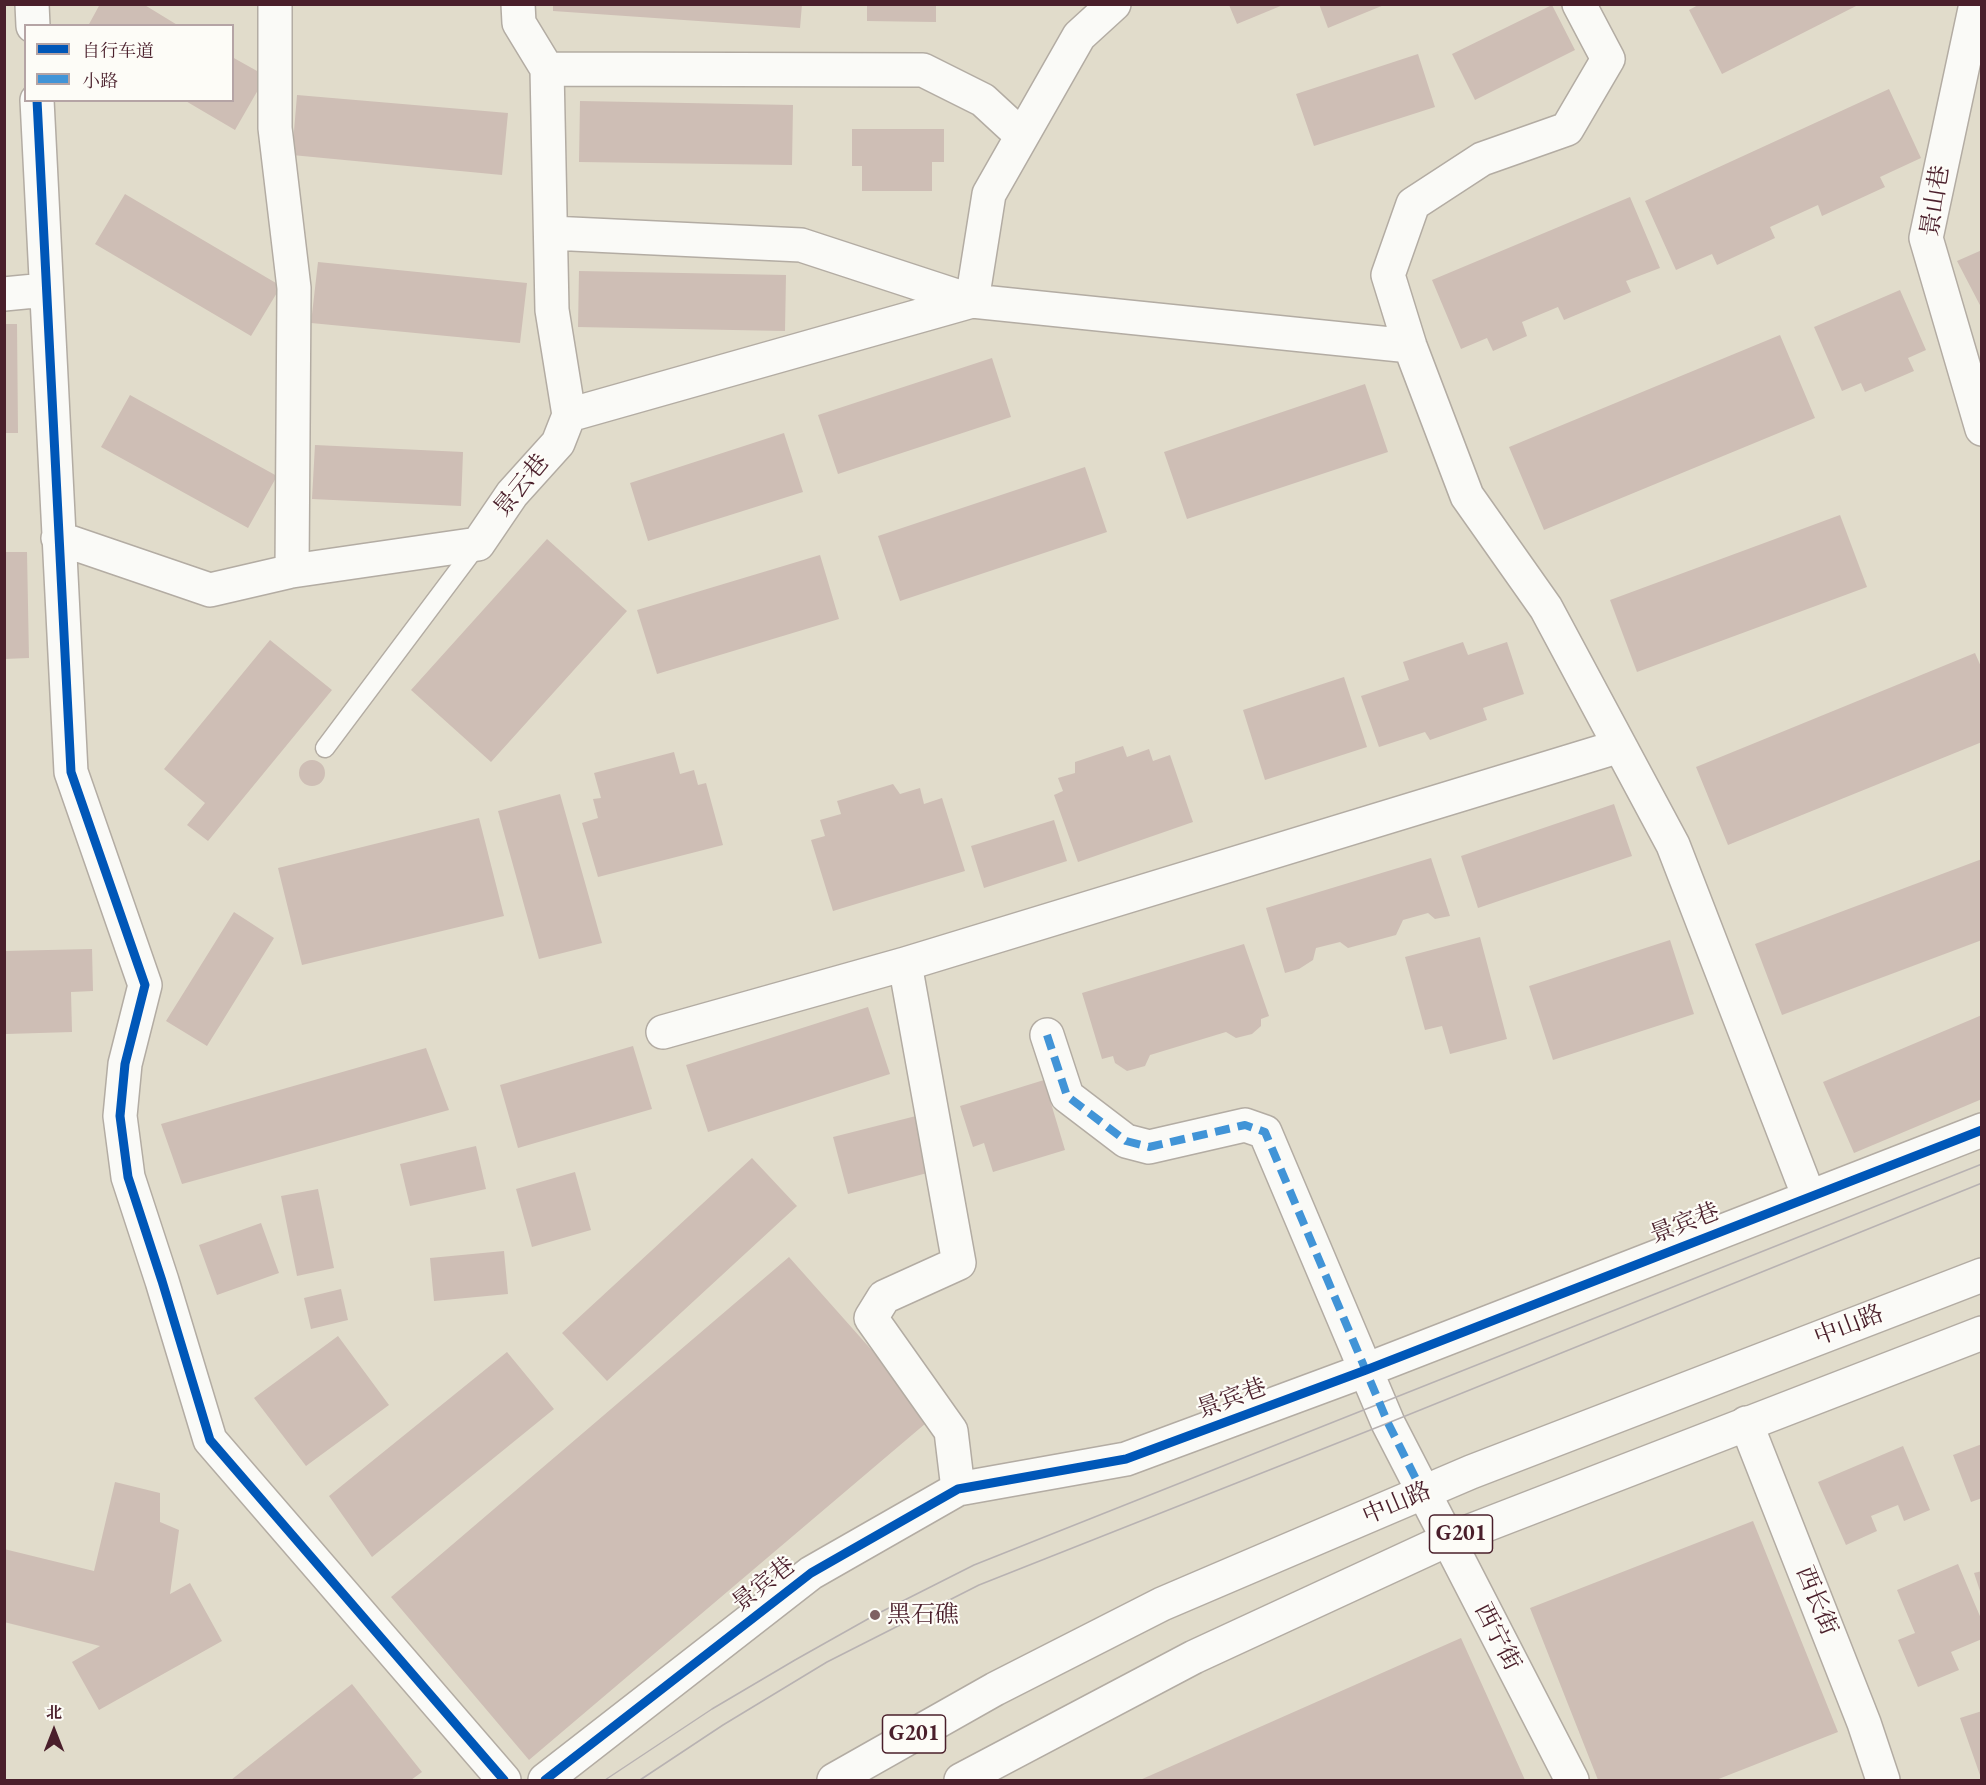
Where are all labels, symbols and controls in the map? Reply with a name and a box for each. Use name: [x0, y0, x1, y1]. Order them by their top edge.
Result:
legend: [24, 24, 234, 102]
text: 自行车道: [82, 39, 154, 62]
text: 小路: [82, 69, 118, 92]
street label: 景山巷: [1916, 163, 1956, 239]
street label: 景云巷: [488, 449, 556, 523]
street label: 景宾巷: [1646, 1198, 1724, 1250]
street label: 中山路: [1810, 1300, 1888, 1352]
street label: 景宾巷: [1193, 1373, 1271, 1425]
street label: 中山路: [1358, 1477, 1436, 1531]
road number: G201: [1430, 1515, 1492, 1553]
street label: 景宾巷: [727, 1551, 801, 1619]
street label: 西长街: [1789, 1562, 1843, 1640]
street label: 西宁街: [1468, 1598, 1526, 1676]
place label: 黑石礁: [887, 1601, 959, 1629]
marker: 黑石礁: [868, 1608, 882, 1622]
north arrow: [24, 1701, 84, 1761]
text: 北: [46, 1702, 62, 1723]
road number: G201: [882, 1715, 946, 1753]

